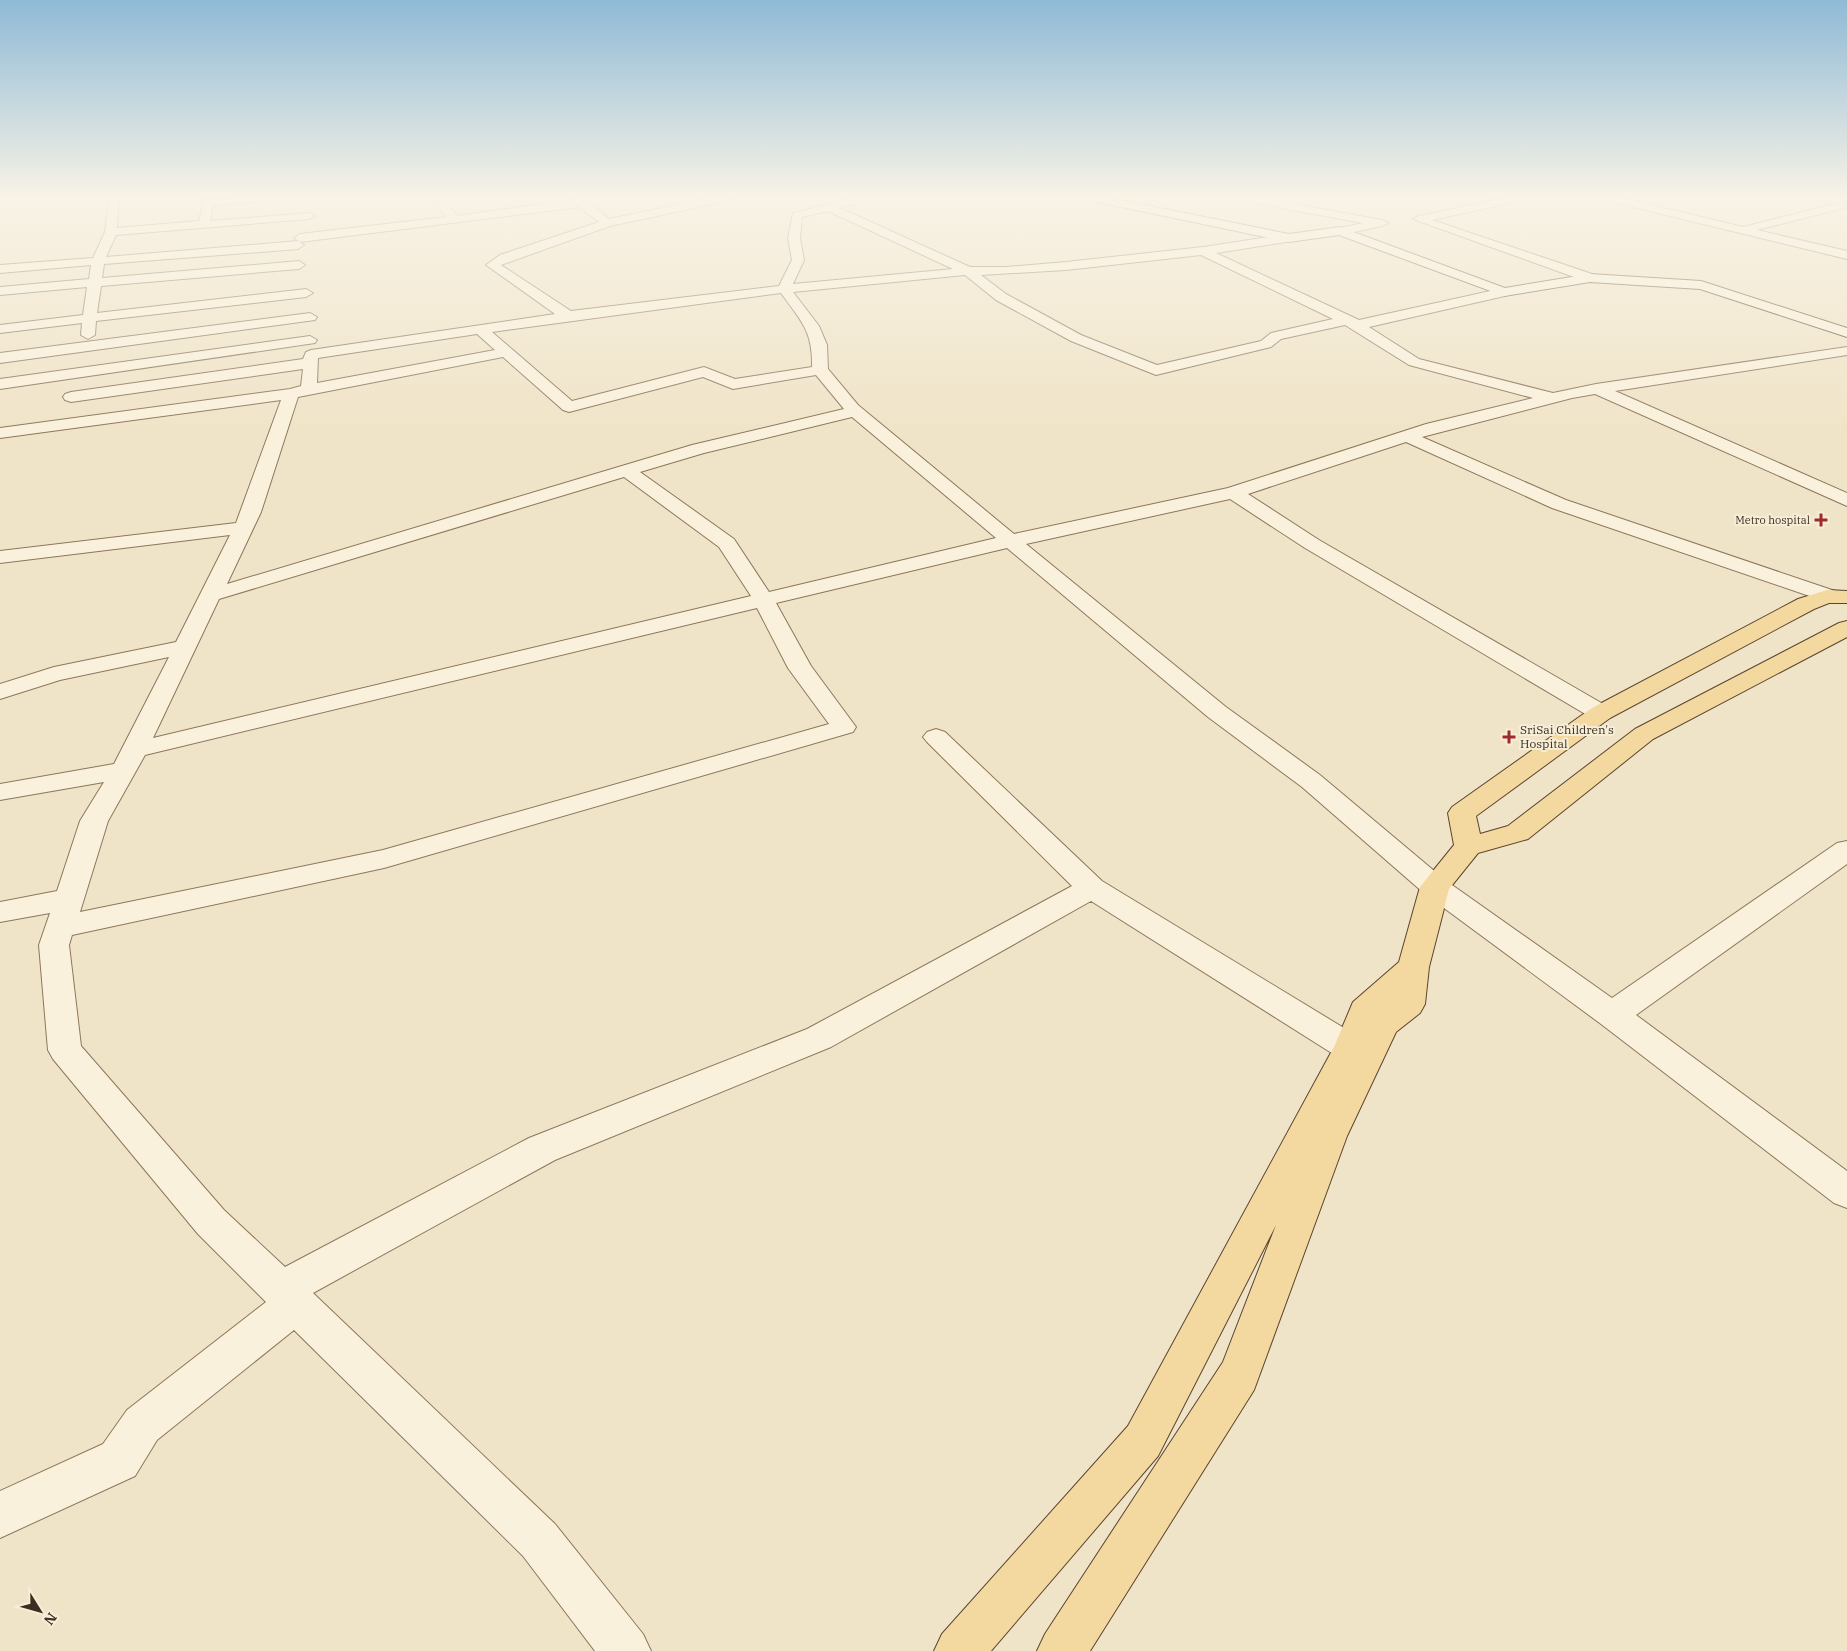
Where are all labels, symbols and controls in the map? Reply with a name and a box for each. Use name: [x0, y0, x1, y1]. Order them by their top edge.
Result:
place label: Metro hospital: [1735, 513, 1810, 527]
marker: Metro hospital: [1814, 513, 1828, 527]
place label: SriSai Children's Hospital: [1520, 722, 1614, 751]
marker: SriSai Children's Hospital: [1502, 730, 1516, 744]
north arrow: [15, 1586, 65, 1636]
text: N: [40, 1609, 61, 1629]

